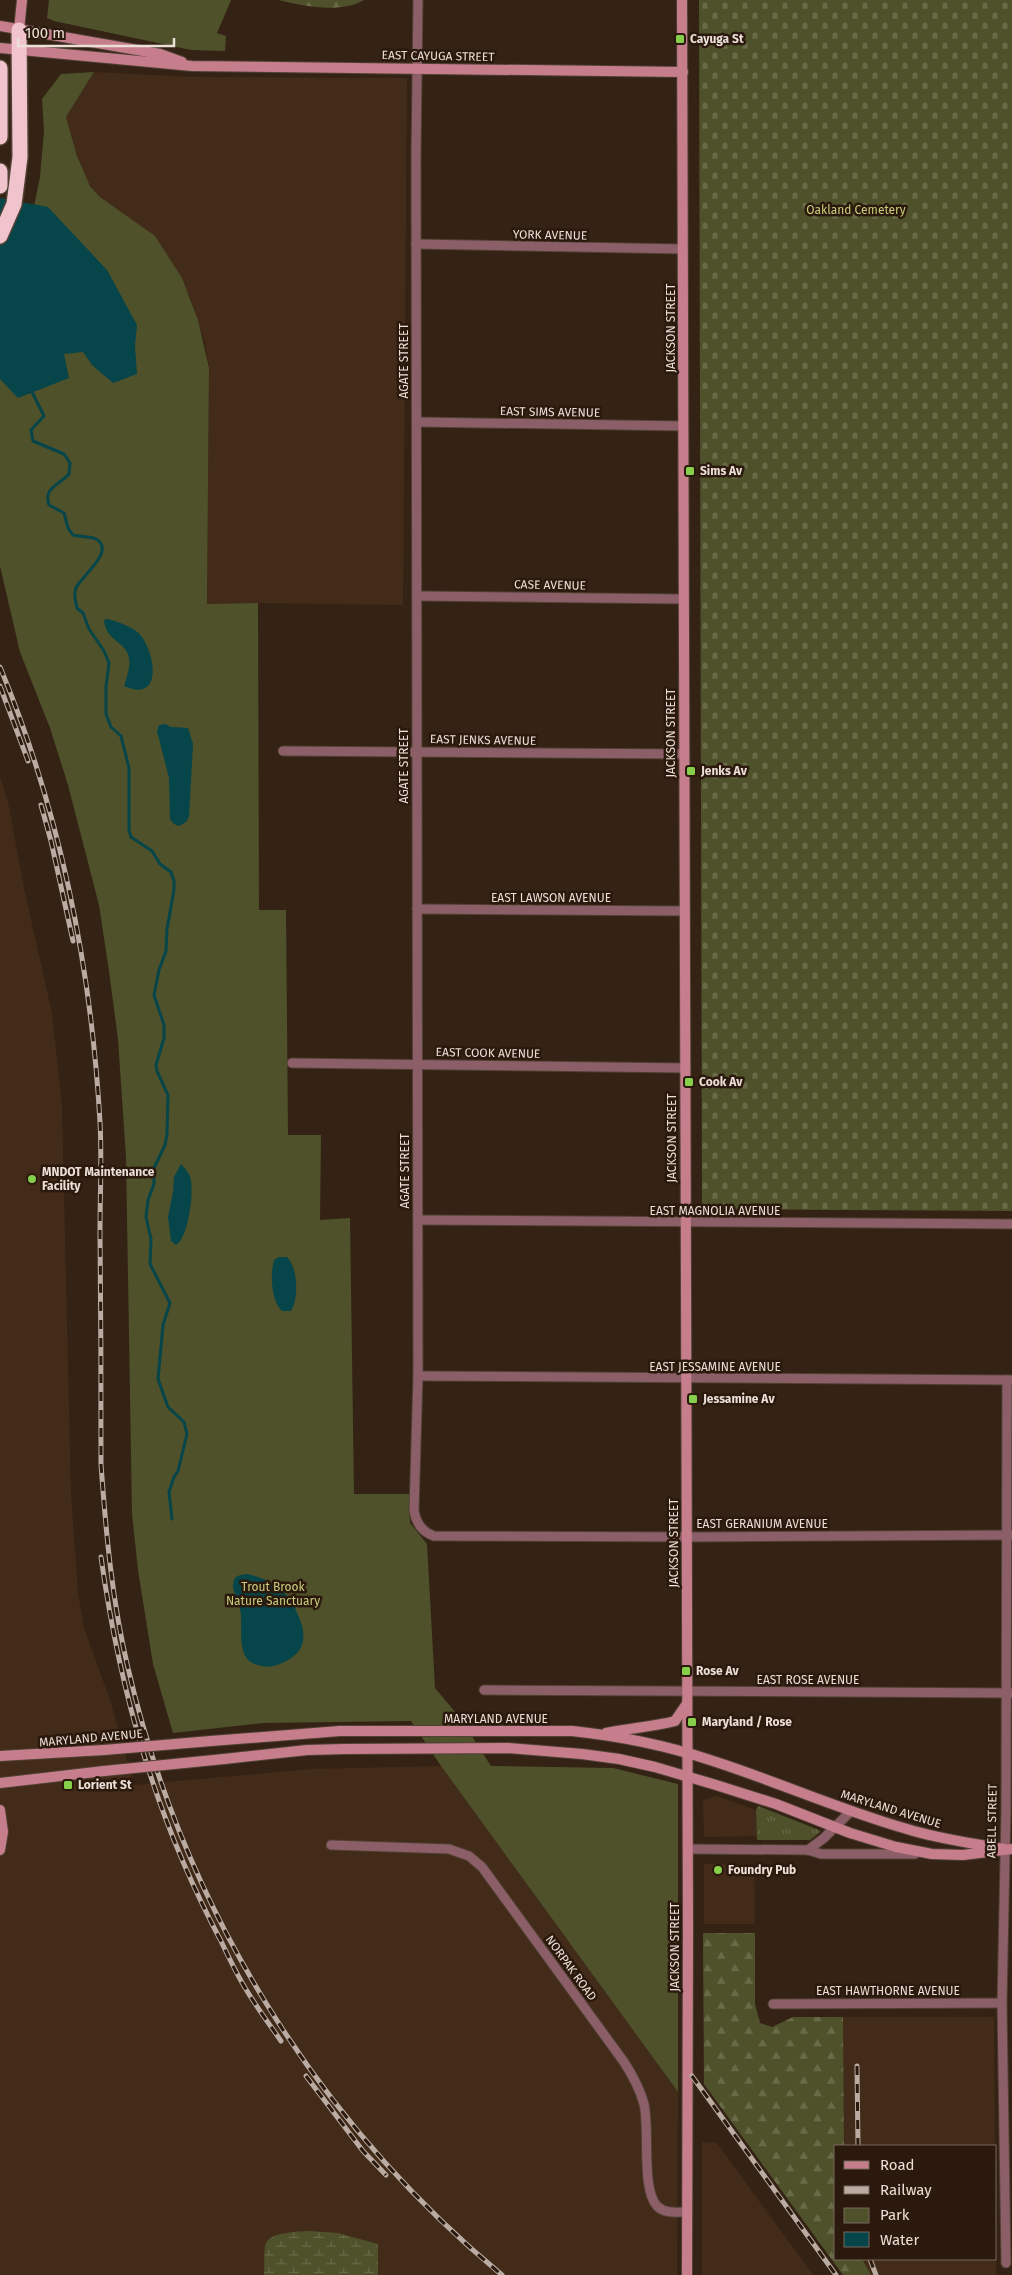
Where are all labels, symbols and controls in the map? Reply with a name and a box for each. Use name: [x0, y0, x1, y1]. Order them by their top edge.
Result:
scale bar: [18, 15, 174, 47]
text: 100 m: [25, 24, 65, 42]
place label: Cayuga St: [690, 32, 744, 46]
marker: Cayuga St: [674, 33, 686, 45]
street label: EAST CAYUGA STREET: [381, 48, 495, 64]
park label: Oakland Cemetery: [806, 203, 906, 217]
street label: YORK AVENUE: [513, 227, 587, 243]
street label: JACKSON STREET: [664, 283, 678, 373]
street label: AGATE STREET: [397, 323, 411, 399]
street label: EAST SIMS AVENUE: [500, 404, 600, 420]
place label: Sims Av: [700, 464, 743, 478]
marker: Sims Av: [684, 465, 696, 477]
street label: CASE AVENUE: [514, 577, 586, 593]
street label: JACKSON STREET: [664, 688, 678, 778]
street label: AGATE STREET: [397, 728, 411, 804]
street label: EAST JENKS AVENUE: [430, 732, 536, 748]
place label: Jenks Av: [700, 764, 748, 778]
marker: Jenks Av: [685, 765, 697, 777]
street label: EAST LAWSON AVENUE: [491, 891, 611, 905]
street label: EAST COOK AVENUE: [436, 1045, 540, 1061]
place label: Cook Av: [699, 1075, 743, 1089]
marker: Cook Av: [683, 1076, 695, 1088]
street label: JACKSON STREET: [665, 1093, 679, 1183]
street label: AGATE STREET: [398, 1133, 412, 1209]
place label: MNDOT Maintenance Facility: [42, 1165, 155, 1193]
marker: MNDOT Maintenance Facility: [26, 1173, 38, 1185]
street label: EAST MAGNOLIA AVENUE: [649, 1204, 781, 1218]
street label: EAST JESSAMINE AVENUE: [649, 1360, 781, 1374]
place label: Jessamine Av: [702, 1392, 775, 1406]
marker: Jessamine Av: [687, 1393, 699, 1405]
street label: JACKSON STREET: [667, 1498, 681, 1588]
street label: EAST GERANIUM AVENUE: [696, 1517, 828, 1531]
park label: Trout Brook Nature Sanctuary: [226, 1580, 320, 1608]
place label: Rose Av: [696, 1664, 740, 1678]
marker: Rose Av: [680, 1665, 692, 1677]
street label: EAST ROSE AVENUE: [757, 1673, 859, 1687]
street label: MARYLAND AVENUE: [444, 1712, 548, 1726]
place label: Maryland / Rose: [702, 1715, 792, 1729]
marker: Maryland / Rose: [686, 1716, 698, 1728]
street label: MARYLAND AVENUE: [39, 1726, 143, 1750]
place label: Lorient St: [78, 1778, 132, 1792]
marker: Lorient St: [62, 1779, 74, 1791]
street label: ABELL STREET: [984, 1783, 1000, 1858]
street label: MARYLAND AVENUE: [839, 1787, 943, 1831]
place label: Foundry Pub: [728, 1863, 796, 1877]
marker: Foundry Pub: [712, 1864, 724, 1876]
street label: JACKSON STREET: [668, 1902, 682, 1992]
street label: NORPAK ROAD: [543, 1933, 599, 2004]
street label: EAST HAWTHORNE AVENUE: [816, 1984, 960, 1998]
legend: [834, 2145, 997, 2260]
text: Road: [880, 2156, 915, 2174]
text: Railway: [880, 2181, 932, 2199]
text: Park: [880, 2206, 910, 2224]
text: Water: [880, 2231, 919, 2249]

